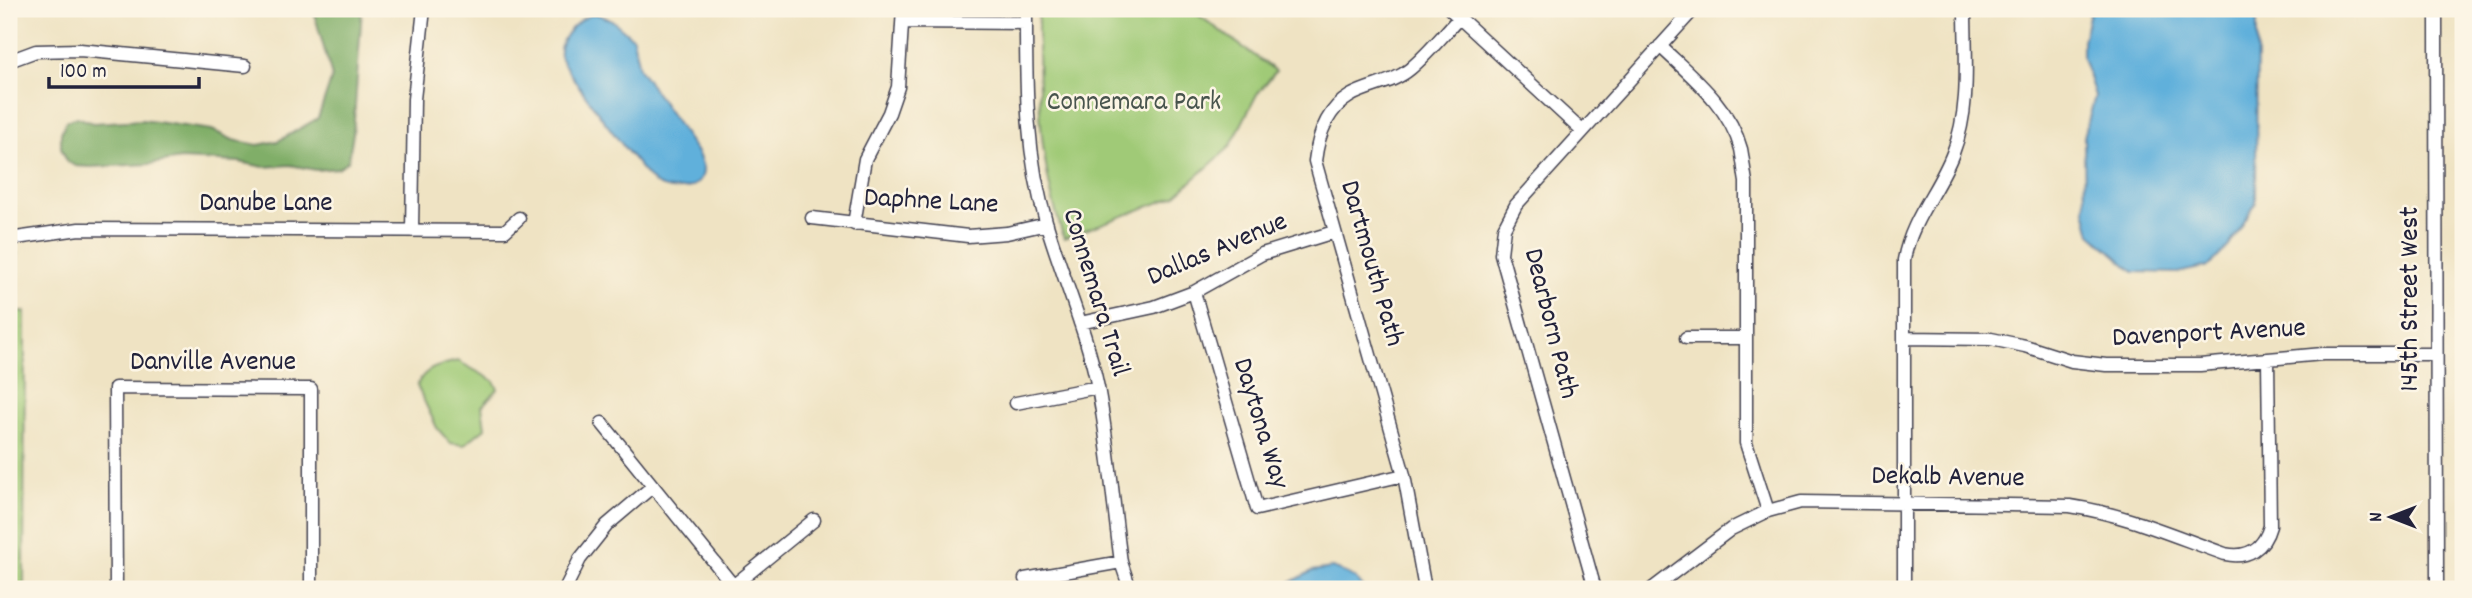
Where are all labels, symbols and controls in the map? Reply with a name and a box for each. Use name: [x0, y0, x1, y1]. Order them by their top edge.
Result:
scale bar: [49, 46, 200, 90]
text: 100 m: [60, 58, 107, 88]
park label: Connemara Park: [1047, 84, 1221, 124]
street label: Dartmouth Path: [1327, 176, 1413, 352]
street label: Daphne Lane: [863, 179, 999, 227]
street label: Danube Lane: [199, 185, 333, 225]
street label: Connemara Trail: [1050, 204, 1139, 382]
street label: Dallas Avenue: [1142, 204, 1294, 298]
street label: 145th Street West: [2392, 206, 2432, 392]
street label: Dearborn Path: [1511, 245, 1587, 403]
street label: Davenport Avenue: [2111, 310, 2307, 360]
street label: Danville Avenue: [130, 344, 296, 384]
street label: Daytona Way: [1220, 354, 1298, 495]
street label: Dekalb Avenue: [1871, 458, 2025, 500]
north arrow: [2356, 482, 2426, 552]
text: N: [2364, 512, 2391, 522]

